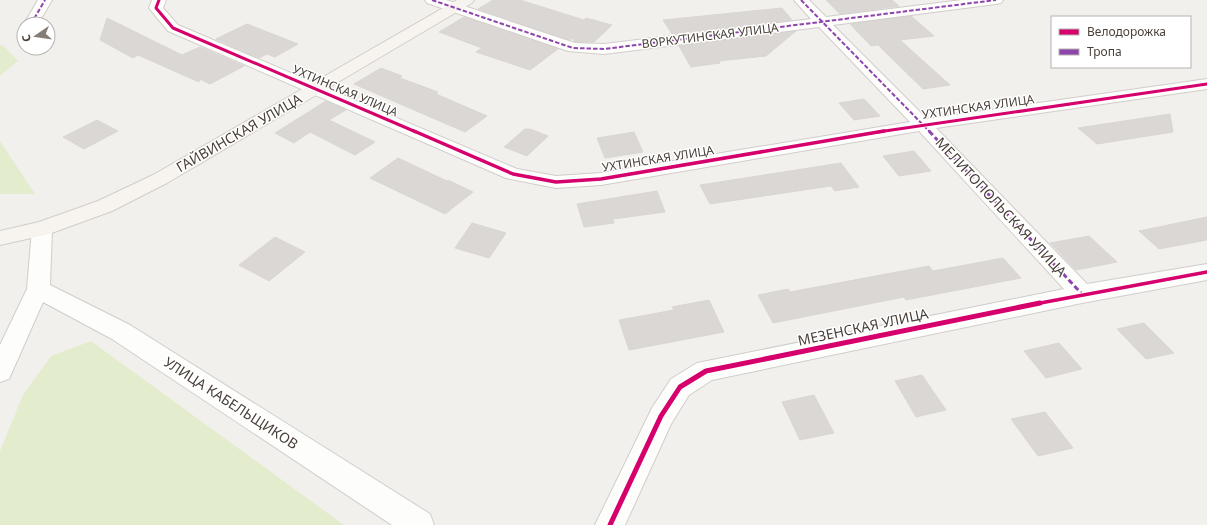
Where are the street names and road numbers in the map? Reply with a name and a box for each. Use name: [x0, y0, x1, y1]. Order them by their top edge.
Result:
street label: ВОРКУТИНСКАЯ УЛИЦА: [641, 19, 780, 52]
street label: УХТИНСКАЯ УЛИЦА: [290, 61, 401, 121]
street label: ГАЙВИНСКАЯ УЛИЦА: [173, 89, 305, 176]
street label: УХТИНСКАЯ УЛИЦА: [921, 90, 1035, 123]
street label: МЕЛИТОПОЛЬСКАЯ УЛИЦА: [932, 133, 1071, 281]
street label: УХТИНСКАЯ УЛИЦА: [601, 141, 715, 176]
street label: МЕЗЕНСКАЯ УЛИЦА: [796, 303, 930, 350]
street label: УЛИЦА КАБЕЛЬЩИКОВ: [161, 352, 302, 453]

